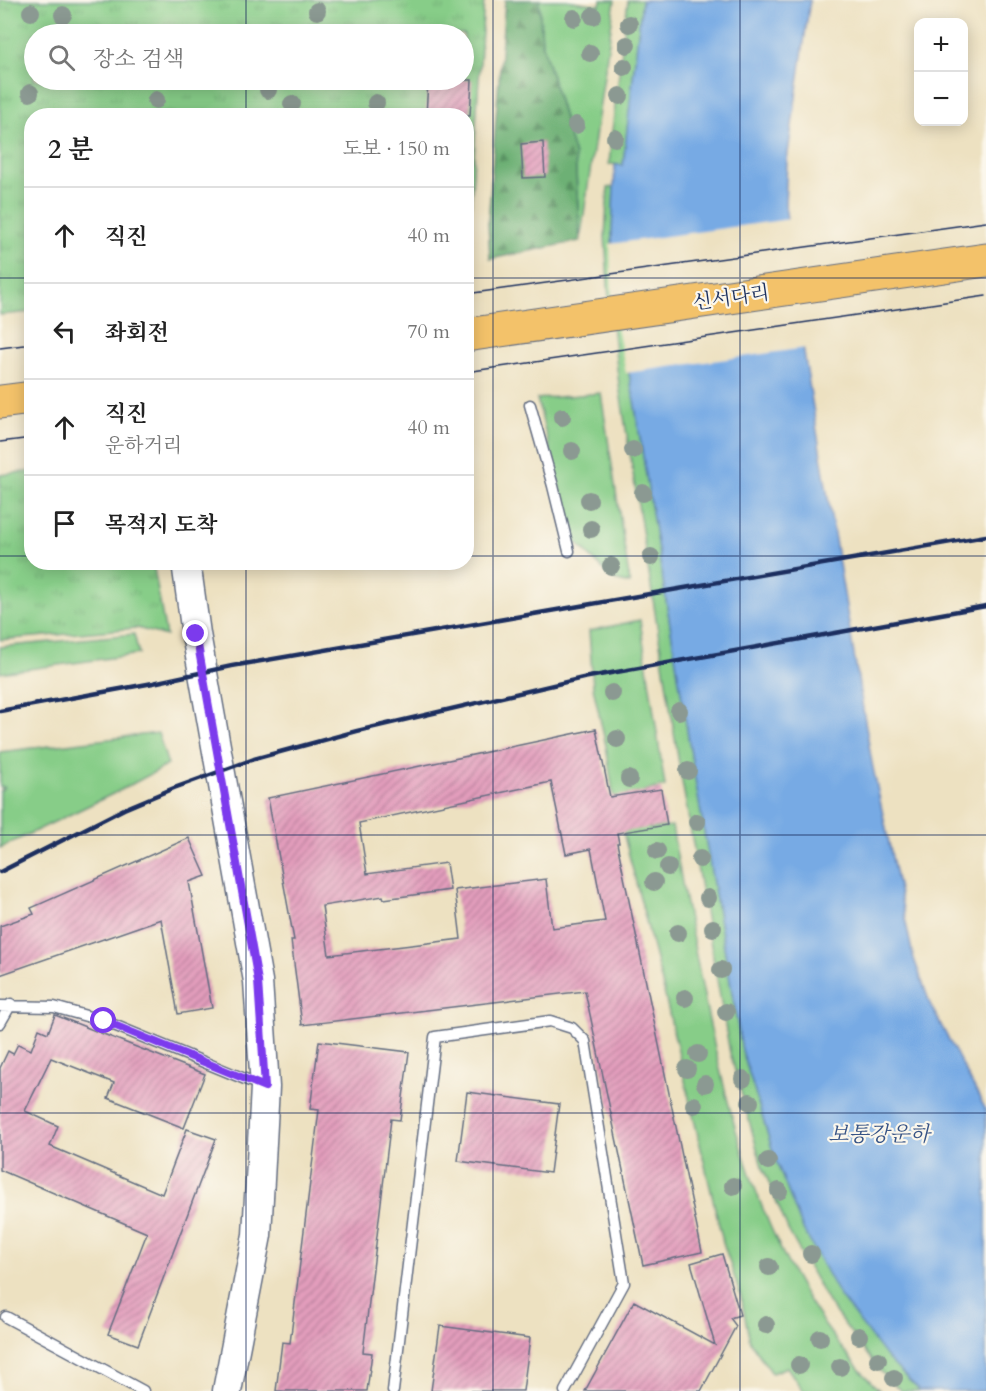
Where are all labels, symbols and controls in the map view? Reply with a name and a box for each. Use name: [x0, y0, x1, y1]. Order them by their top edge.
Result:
map controls: [914, 18, 968, 126]
button: +: [914, 18, 968, 72]
search box: [24, 24, 474, 90]
icon: search: [45, 41, 78, 74]
text: 장소 검색: [93, 44, 184, 74]
button: −: [914, 72, 968, 126]
text: 2 분: [48, 132, 93, 167]
text: 도보 · 150 m: [343, 135, 450, 162]
icon: ahead: [48, 219, 81, 252]
text: 직진: [105, 222, 148, 252]
text: 40 m: [407, 222, 450, 249]
street label: 신서다리: [691, 279, 771, 316]
icon: left: [48, 315, 81, 348]
text: 좌회전: [105, 318, 169, 348]
text: 70 m: [407, 318, 450, 345]
text: 직진: [105, 399, 148, 429]
icon: ahead: [48, 411, 81, 444]
text: 40 m: [407, 414, 450, 441]
text: 운하거리: [105, 432, 182, 459]
icon: arrive: [48, 507, 81, 540]
text: 목적지 도착: [105, 510, 217, 540]
route end: [182, 620, 208, 646]
route start: [90, 1007, 116, 1033]
water label: 보통강운하: [828, 1120, 932, 1149]

